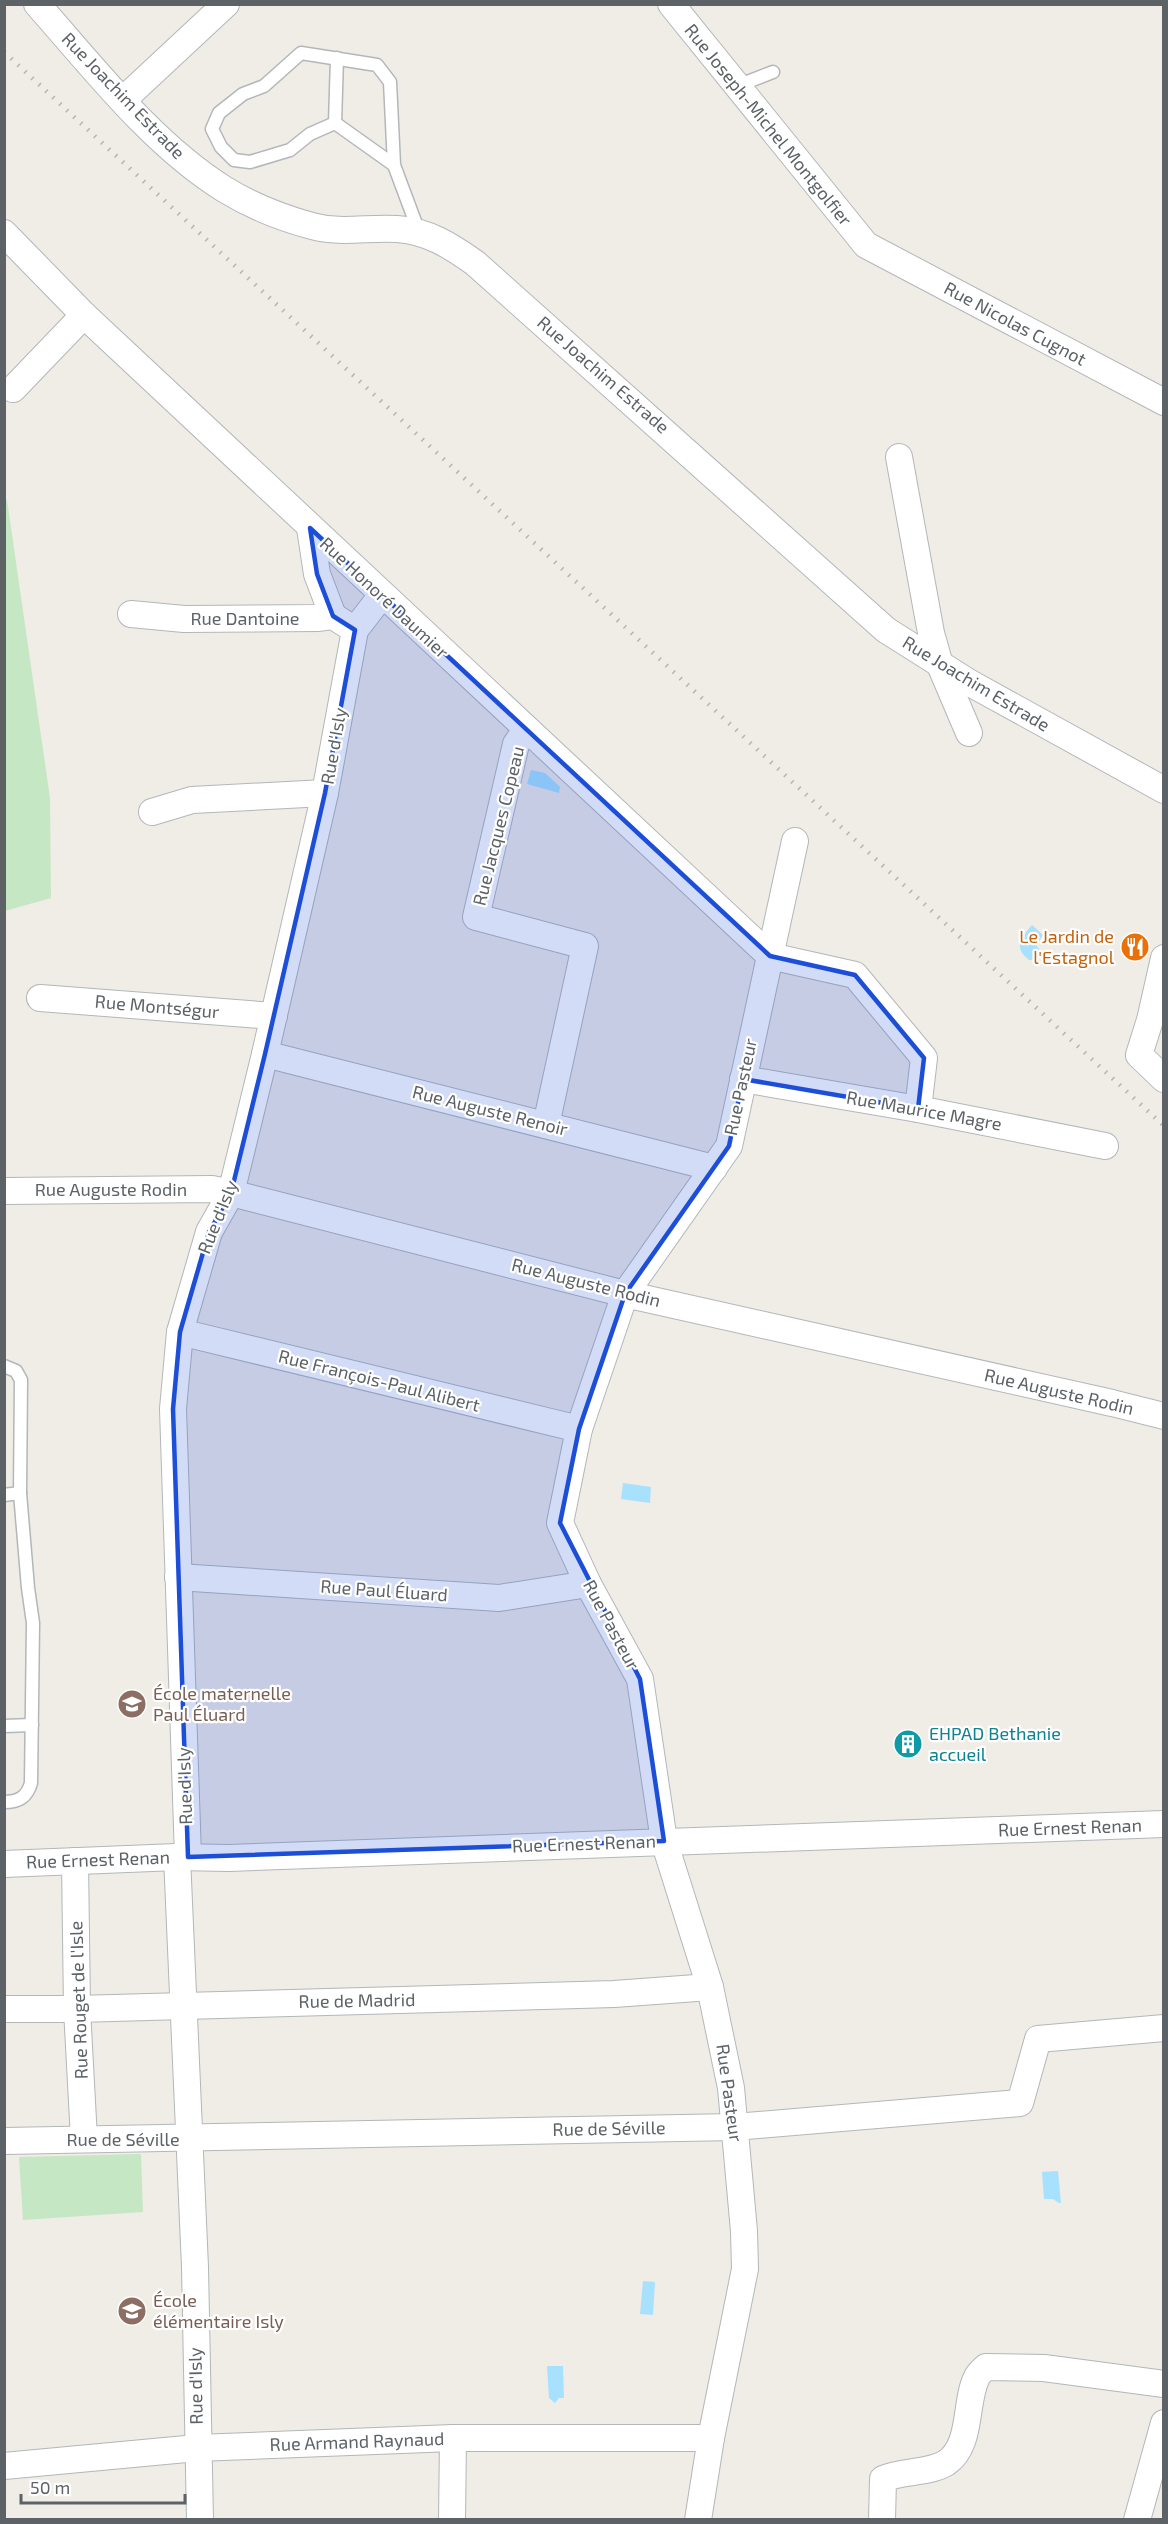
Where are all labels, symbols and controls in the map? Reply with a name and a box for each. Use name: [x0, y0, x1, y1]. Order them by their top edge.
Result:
street label: Rue Joseph-Michel Montgolfier: [680, 19, 857, 230]
street label: Rue Joachim Estrade: [58, 27, 190, 163]
street label: Rue Nicolas Cugnot: [941, 276, 1090, 370]
street label: Rue Joachim Estrade: [533, 311, 674, 438]
street label: Rue Honoré Daumier: [316, 532, 454, 663]
street label: Rue Dantoine: [190, 607, 300, 629]
street label: Rue Joachim Estrade: [899, 631, 1054, 736]
street label: Rue d'Isly: [315, 705, 351, 786]
street label: Rue Jacques Copeau: [468, 744, 528, 908]
place label: Le Jardin de l'Estagnol: [1019, 925, 1115, 968]
restaurant icon: Le Jardin de l'Estagnol: [1119, 931, 1151, 963]
street label: Rue Montségur: [94, 990, 220, 1022]
street label: Rue Pasteur: [719, 1036, 761, 1137]
street label: Rue Auguste Renoir: [410, 1080, 570, 1140]
street label: Rue Maurice Magre: [845, 1086, 1004, 1135]
street label: Rue d'Isly: [192, 1176, 242, 1257]
street label: Rue Auguste Rodin: [35, 1178, 187, 1200]
street label: Rue Auguste Rodin: [510, 1253, 663, 1311]
street label: Rue François-Paul Alibert: [276, 1344, 482, 1417]
street label: Rue Auguste Rodin: [982, 1363, 1136, 1419]
street label: Rue Paul Éluard: [320, 1575, 448, 1605]
street label: Rue Pasteur: [579, 1576, 645, 1673]
place label: École maternelle Paul Éluard: [153, 1682, 291, 1725]
school or university icon: École maternelle Paul Éluard: [116, 1688, 148, 1720]
place label: EHPAD Bethanie accueil: [929, 1722, 1061, 1765]
building icon: EHPAD Bethanie accueil: [892, 1728, 924, 1760]
street label: Rue d'Isly: [172, 1746, 196, 1825]
street label: Rue Ernest Renan: [998, 1813, 1142, 1841]
street label: Rue Ernest Renan: [512, 1829, 656, 1857]
street label: Rue Ernest Renan: [26, 1845, 170, 1873]
street label: Rue Rouget de l'Isle: [64, 1920, 92, 2080]
street label: Rue de Madrid: [298, 1988, 416, 2012]
street label: Rue Pasteur: [712, 2042, 748, 2143]
street label: Rue de Séville: [552, 2116, 666, 2140]
street label: Rue de Séville: [66, 2128, 180, 2150]
place label: École élémentaire Isly: [153, 2289, 284, 2332]
school or university icon: École élémentaire Isly: [116, 2295, 148, 2327]
street label: Rue d'Isly: [183, 2347, 207, 2425]
street label: Rue Armand Raynaud: [269, 2427, 445, 2455]
scale bar: [21, 2467, 184, 2505]
text: 50 m: [30, 2476, 70, 2498]

